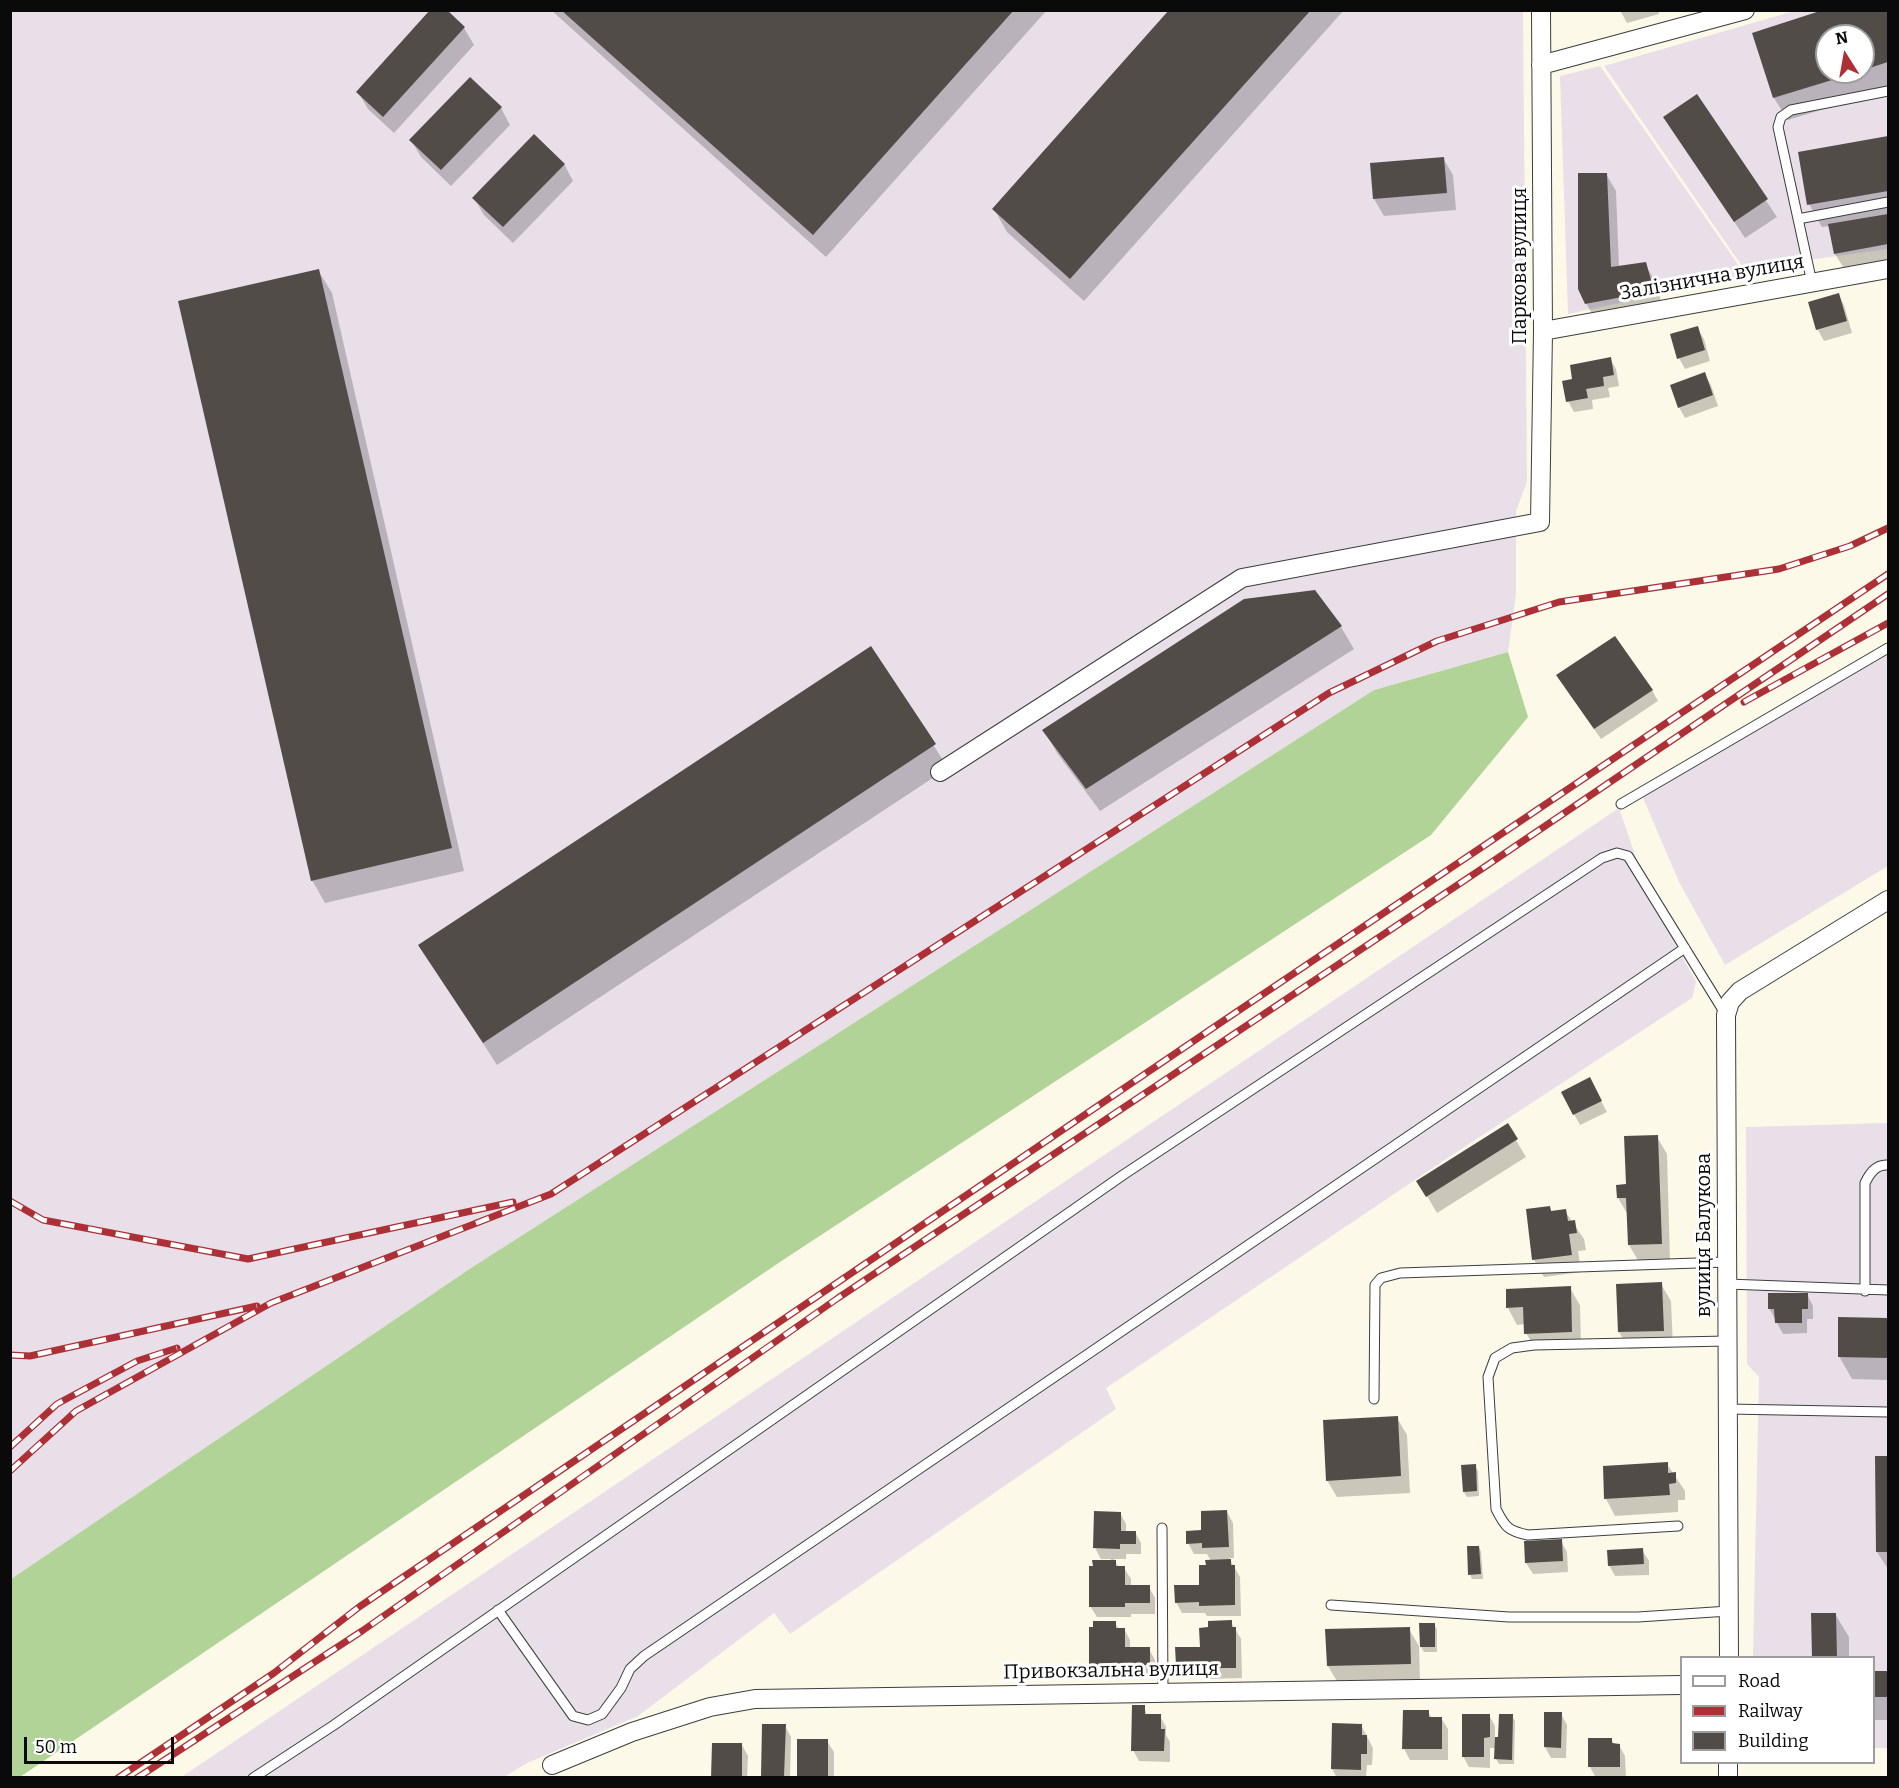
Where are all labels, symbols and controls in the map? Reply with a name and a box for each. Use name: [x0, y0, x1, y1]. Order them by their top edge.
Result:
north arrow: [1815, 24, 1875, 84]
text: N: [1834, 27, 1850, 48]
street label: Паркова вулиця: [1508, 187, 1532, 345]
street label: Залізнична вулиця: [1618, 250, 1806, 306]
street label: вулиця Балукова: [1692, 1153, 1716, 1317]
legend: [1680, 1656, 1875, 1764]
street label: Привокзальна вулиця: [1003, 1657, 1219, 1685]
text: Road: [1738, 1670, 1780, 1692]
text: Railway: [1738, 1700, 1802, 1722]
scale bar: [27, 1725, 177, 1763]
text: Building: [1738, 1730, 1809, 1752]
text: 50 m: [35, 1736, 77, 1758]

